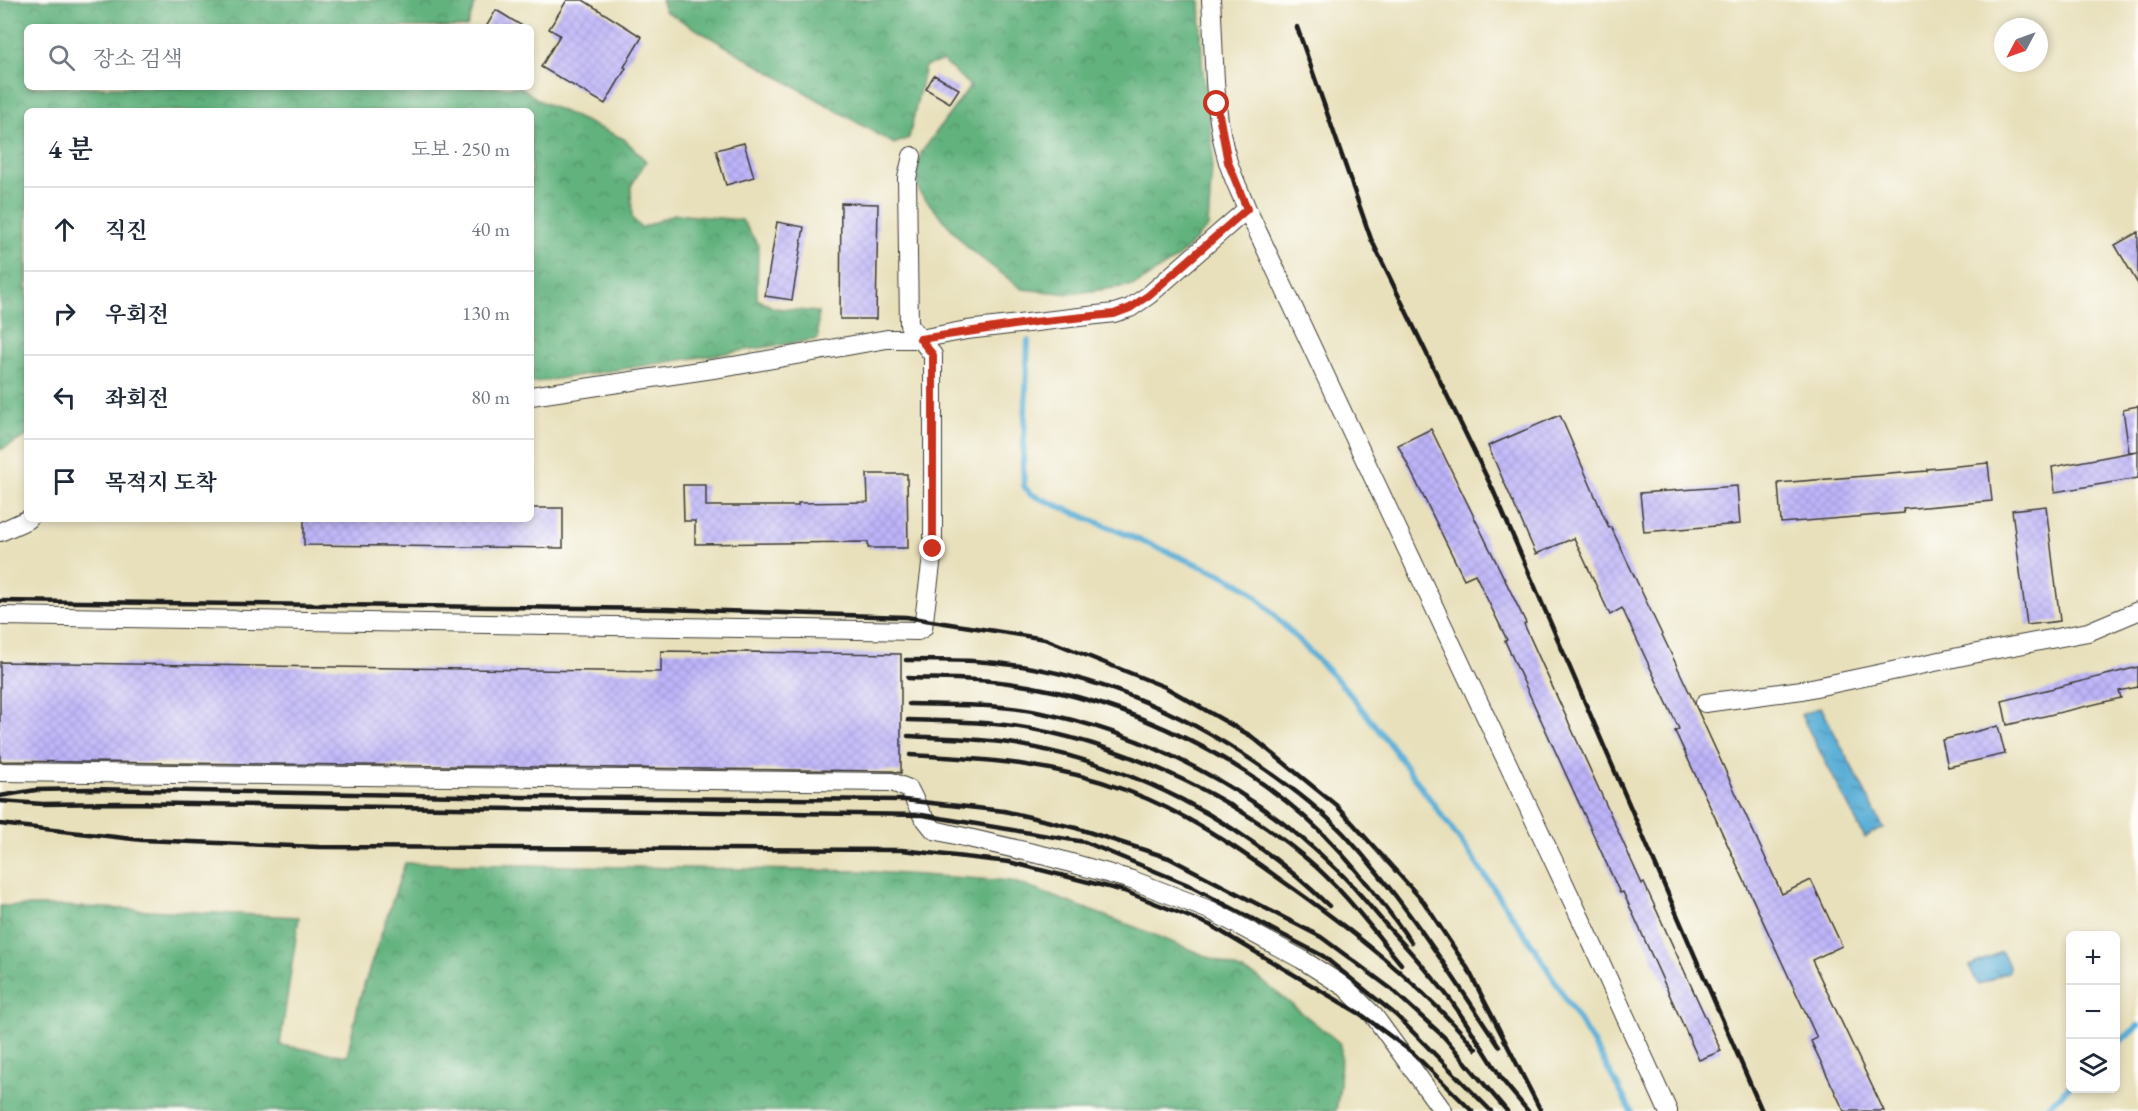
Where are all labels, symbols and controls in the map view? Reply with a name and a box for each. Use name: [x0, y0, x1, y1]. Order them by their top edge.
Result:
north arrow: [1994, 18, 2048, 72]
search box: [24, 24, 534, 90]
icon: search: [45, 41, 78, 74]
text: 장소 검색: [93, 44, 182, 73]
route start: [1203, 90, 1229, 116]
text: 4 분: [48, 132, 93, 166]
text: 도보 · 250 m: [411, 136, 510, 162]
icon: ahead: [48, 213, 81, 246]
text: 직진: [105, 216, 148, 245]
text: 40 m: [471, 216, 510, 242]
icon: right: [48, 297, 81, 330]
text: 우회전: [105, 300, 169, 329]
text: 130 m: [462, 300, 510, 326]
icon: left: [48, 381, 81, 414]
text: 좌회전: [105, 384, 169, 413]
text: 80 m: [471, 384, 510, 410]
icon: arrive: [48, 465, 81, 498]
text: 목적지 도착: [105, 468, 216, 497]
route end: [919, 535, 945, 561]
map controls: [2066, 931, 2120, 1093]
button: +: [2066, 931, 2120, 985]
button: −: [2066, 985, 2120, 1039]
button: layers: [2066, 1039, 2120, 1093]

